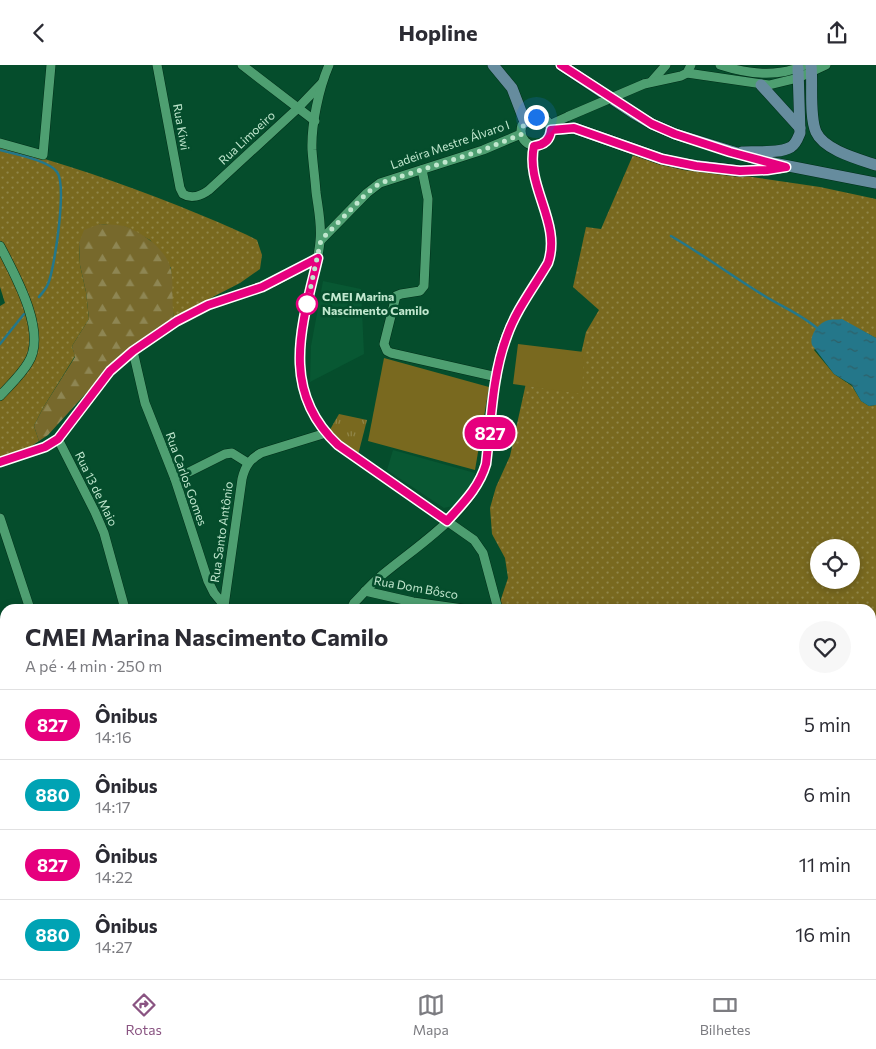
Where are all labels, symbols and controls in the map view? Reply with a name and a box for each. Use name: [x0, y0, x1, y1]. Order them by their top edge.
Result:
icon: back: [25, 19, 53, 47]
text: Hopline: [398, 19, 478, 46]
icon: share: [823, 19, 851, 47]
street label: Rua Kiwi: [171, 102, 193, 151]
your location: [524, 105, 549, 130]
street label: Rua Limoeiro: [215, 108, 277, 167]
street label: Ladeira Mestre Álvaro I: [388, 117, 511, 171]
place label: CMEI Marina Nascimento Camilo: [322, 289, 429, 317]
marker: CMEI Marina Nascimento Camilo: [296, 293, 318, 315]
line badge: 827: [461, 417, 519, 449]
text: 827: [474, 422, 506, 444]
street label: Rua Carlos Gomes: [163, 430, 210, 527]
street label: Rua 13 de Maio: [73, 449, 121, 528]
street label: Rua Santo Antônio: [207, 480, 235, 583]
map controls: [810, 539, 860, 589]
button: locate: [810, 539, 860, 589]
street label: Rua Dom Bôsco: [373, 573, 459, 601]
button: heart: [799, 621, 851, 673]
text: CMEI Marina Nascimento Camilo: [25, 622, 388, 651]
text: A pé · 4 min · 250 m: [25, 656, 162, 675]
text: Ônibus: [95, 704, 158, 727]
text: 5 min: [804, 713, 851, 736]
text: 827: [37, 714, 68, 736]
text: 14:16: [95, 727, 132, 746]
text: Ônibus: [95, 774, 158, 797]
text: 6 min: [803, 783, 851, 806]
text: 880: [35, 784, 70, 806]
text: 14:17: [95, 797, 131, 816]
text: Ônibus: [95, 844, 158, 867]
text: 11 min: [799, 853, 851, 876]
text: 827: [37, 854, 68, 876]
text: 14:22: [95, 867, 133, 886]
text: Ônibus: [95, 914, 158, 937]
text: 16 min: [795, 923, 851, 946]
text: 880: [35, 924, 70, 946]
text: 14:27: [95, 937, 133, 956]
tab: Rotas: [125, 991, 162, 1038]
tab: Mapa: [413, 991, 449, 1038]
tab: Bilhetes: [700, 991, 751, 1038]

